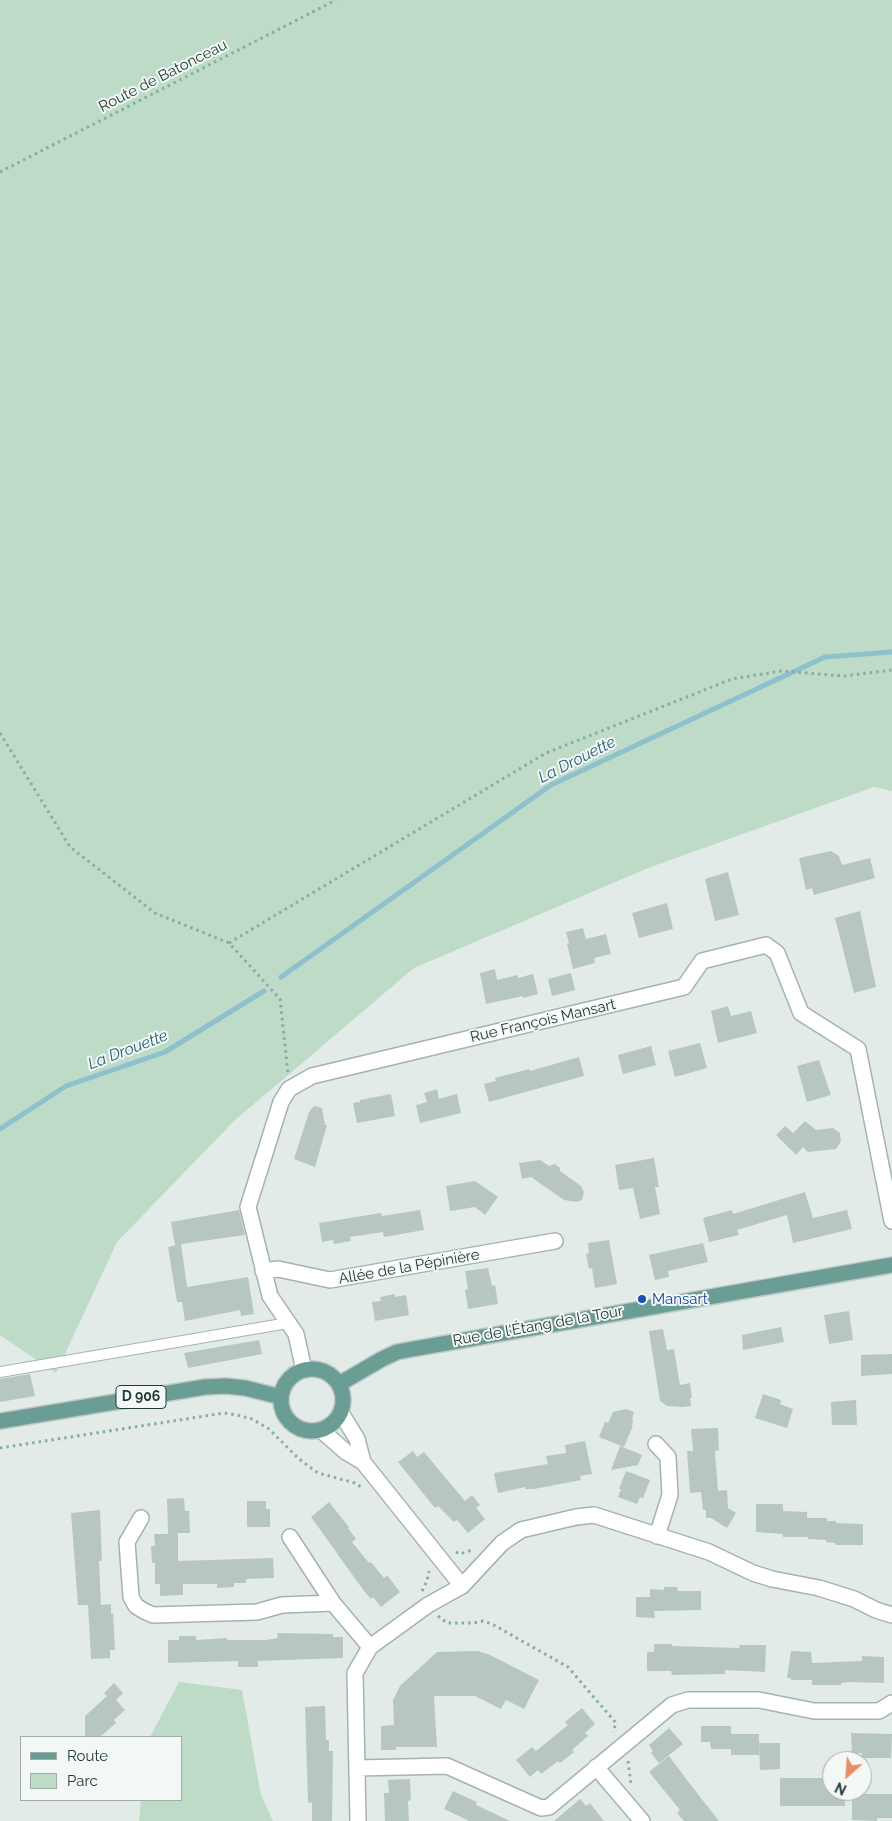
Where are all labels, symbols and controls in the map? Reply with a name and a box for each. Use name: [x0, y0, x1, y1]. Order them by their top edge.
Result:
street label: Route de Batonceau: [96, 36, 230, 116]
water label: La Drouette: [535, 732, 619, 788]
street label: Rue François Mansart: [468, 995, 618, 1047]
water label: La Drouette: [85, 1026, 171, 1074]
street label: Allée de la Pépinière: [337, 1246, 481, 1288]
place label: Mansart: [652, 1290, 708, 1308]
marker: Mansart: [636, 1293, 648, 1305]
street label: Rue de l'Étang de la Tour: [451, 1302, 625, 1350]
road number: D 906: [116, 1385, 166, 1408]
legend: [20, 1736, 182, 1801]
text: Route: [67, 1747, 108, 1765]
north arrow: [822, 1751, 872, 1801]
text: Parc: [67, 1772, 98, 1790]
text: N: [833, 1779, 849, 1798]

